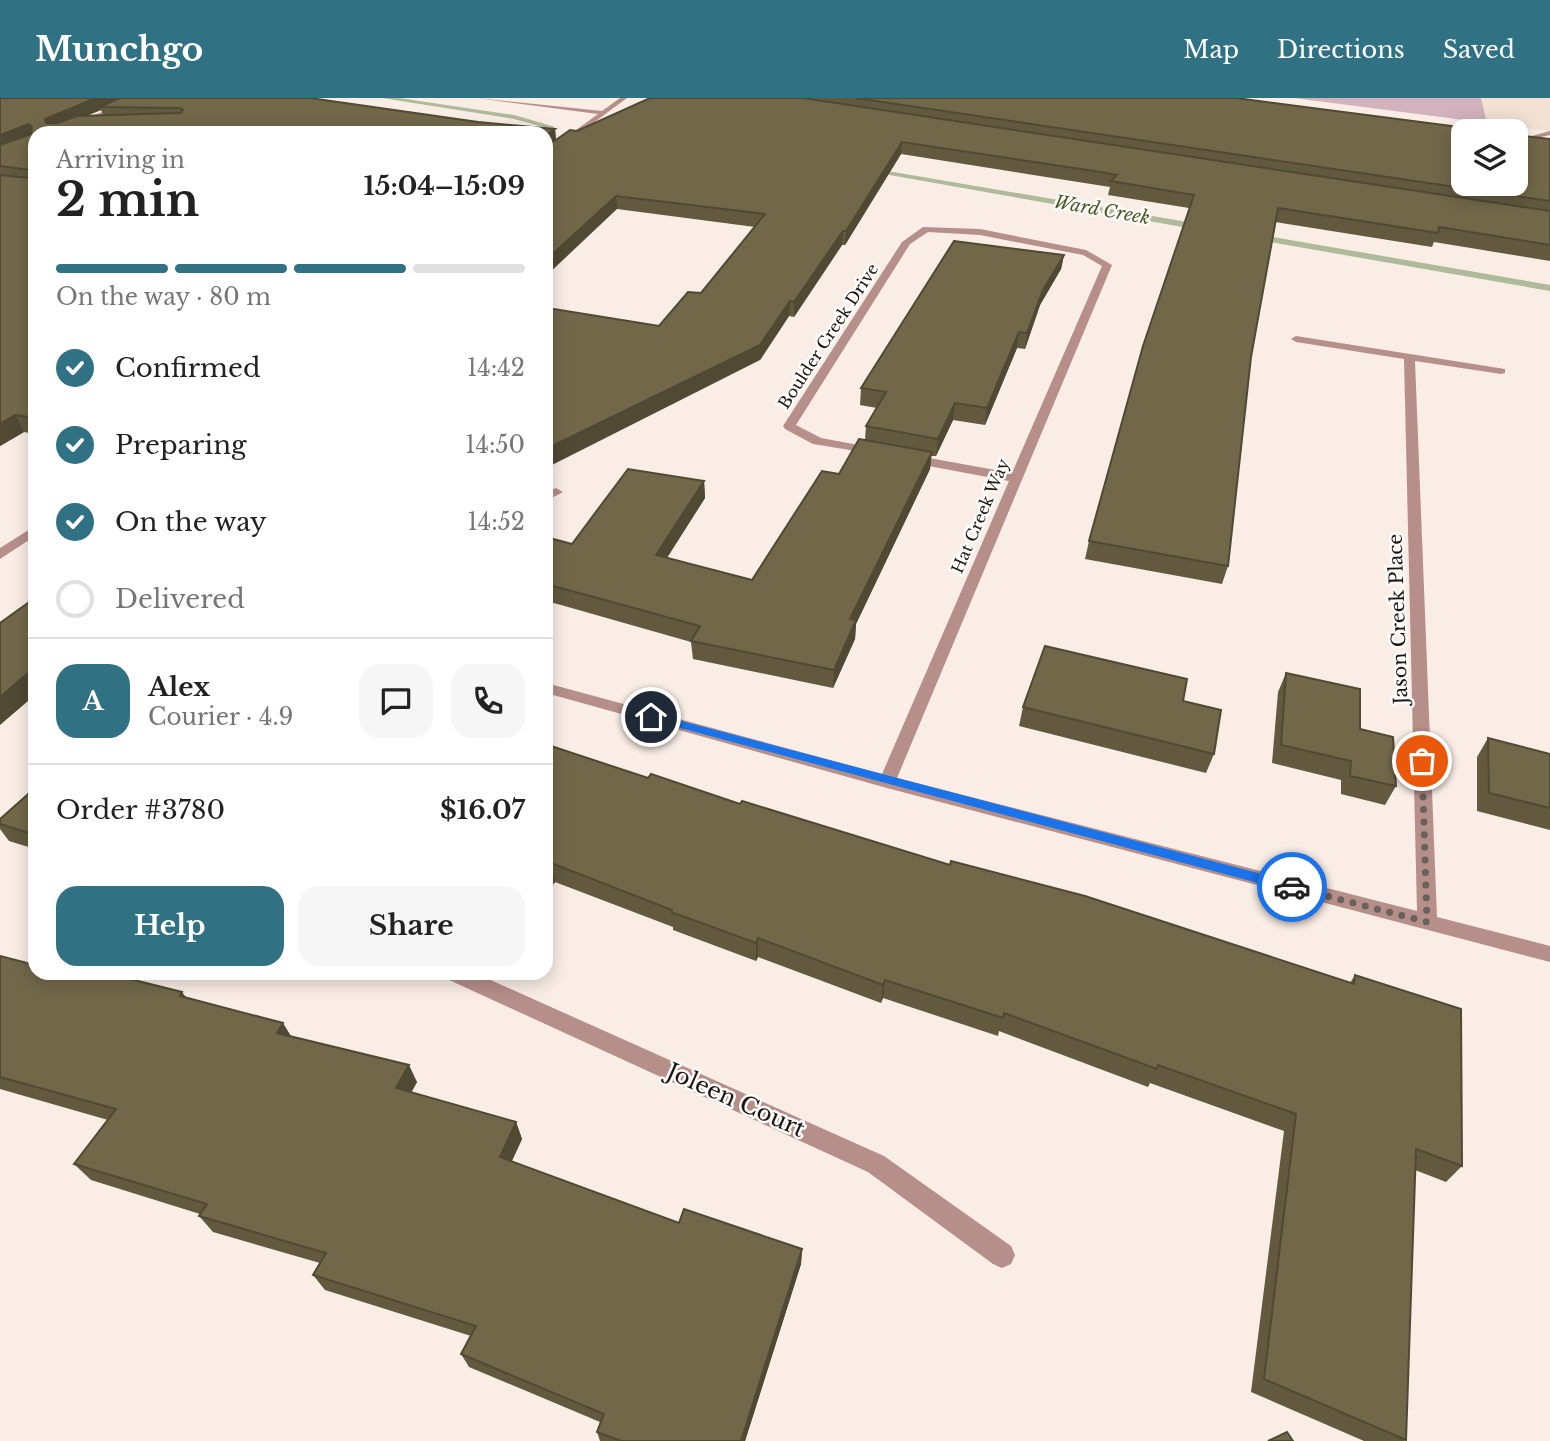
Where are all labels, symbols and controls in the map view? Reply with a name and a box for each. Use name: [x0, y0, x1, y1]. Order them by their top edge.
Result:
text: Munchgo: [35, 29, 203, 70]
text: Map: [1183, 35, 1239, 64]
text: Directions: [1277, 35, 1405, 64]
text: Saved: [1443, 35, 1515, 64]
map controls: [1451, 119, 1528, 196]
button: layers: [1451, 119, 1528, 196]
text: Arriving in: [56, 146, 185, 174]
text: 15:04–15:09: [364, 170, 525, 202]
text: 2 min: [56, 171, 199, 228]
water label: Ward Creek: [1052, 191, 1152, 229]
street label: Boulder Creek Drive: [774, 260, 882, 412]
text: On the way · 80 m: [56, 283, 271, 311]
icon: check: [56, 349, 94, 387]
text: Confirmed: [115, 352, 260, 384]
text: 14:42: [467, 354, 525, 382]
icon: check: [56, 426, 94, 464]
text: Preparing: [115, 429, 247, 461]
text: 14:50: [465, 431, 525, 459]
street label: Hat Creek Way: [947, 455, 1013, 576]
icon: check: [56, 503, 94, 541]
text: On the way: [115, 506, 267, 538]
text: 14:52: [468, 508, 525, 536]
street label: Jason Creek Place: [1384, 533, 1413, 708]
text: Delivered: [115, 583, 245, 615]
button: chat: [359, 664, 433, 738]
button: phone: [451, 664, 525, 738]
text: Alex: [148, 671, 210, 703]
text: A: [82, 685, 104, 717]
pin: [621, 687, 681, 747]
icon: home: [632, 698, 670, 736]
text: Courier · 4.9: [148, 703, 293, 731]
pin: [1392, 731, 1452, 791]
icon: bag: [1403, 742, 1441, 780]
text: Order #3780: [56, 794, 225, 826]
text: $16.07: [440, 794, 525, 826]
courier: [1257, 852, 1327, 922]
icon: car: [1273, 868, 1311, 906]
button: Help: [56, 886, 284, 966]
button: Share: [298, 886, 525, 966]
street label: Joleen Court: [660, 1056, 810, 1143]

